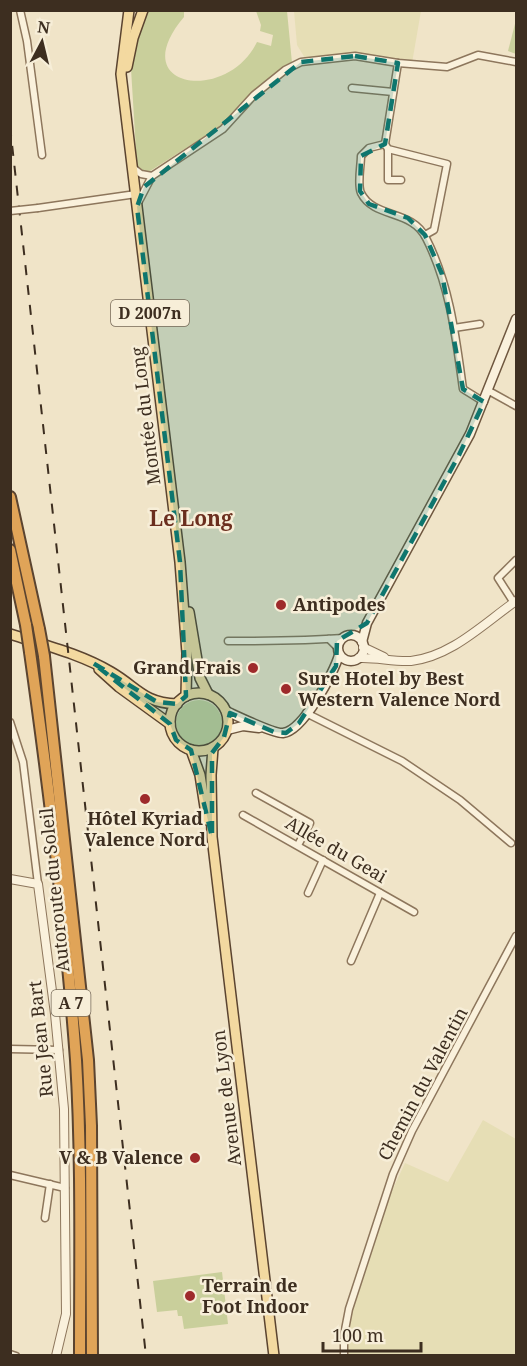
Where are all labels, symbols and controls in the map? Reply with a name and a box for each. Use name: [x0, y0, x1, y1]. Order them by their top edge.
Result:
north arrow: [12, 12, 72, 72]
text: N: [36, 15, 52, 39]
road number: D 2007n: [111, 300, 189, 326]
street label: Montée du Long: [125, 345, 165, 487]
district label: Le Long: [149, 504, 233, 532]
place label: Antipodes: [293, 592, 386, 616]
marker: Antipodes: [274, 598, 288, 612]
place label: Grand Frais: [133, 655, 241, 679]
marker: Grand Frais: [246, 661, 260, 675]
place label: Sure Hotel by Best Western Valence Nord: [298, 666, 501, 711]
marker: Sure Hotel by Best Western Valence Nord: [279, 682, 293, 696]
marker: Hôtel Kyriad Valence Nord: [138, 792, 152, 806]
street label: Autoroute du Soleil: [33, 806, 75, 974]
place label: Hôtel Kyriad Valence Nord: [84, 806, 206, 851]
street label: Allée du Geai: [281, 810, 392, 888]
street label: Rue Jean Bart: [22, 980, 58, 1098]
road number: A 7: [52, 990, 90, 1016]
street label: Chemin du Valentin: [372, 1002, 473, 1164]
street label: Avenue de Lyon: [206, 1028, 246, 1168]
place label: V & B Valence: [59, 1145, 183, 1169]
marker: V & B Valence: [188, 1151, 202, 1165]
place label: Terrain de Foot Indoor: [202, 1273, 310, 1318]
marker: Terrain de Foot Indoor: [183, 1289, 197, 1303]
scale bar: [323, 1315, 420, 1353]
text: 100 m: [332, 1323, 384, 1347]

